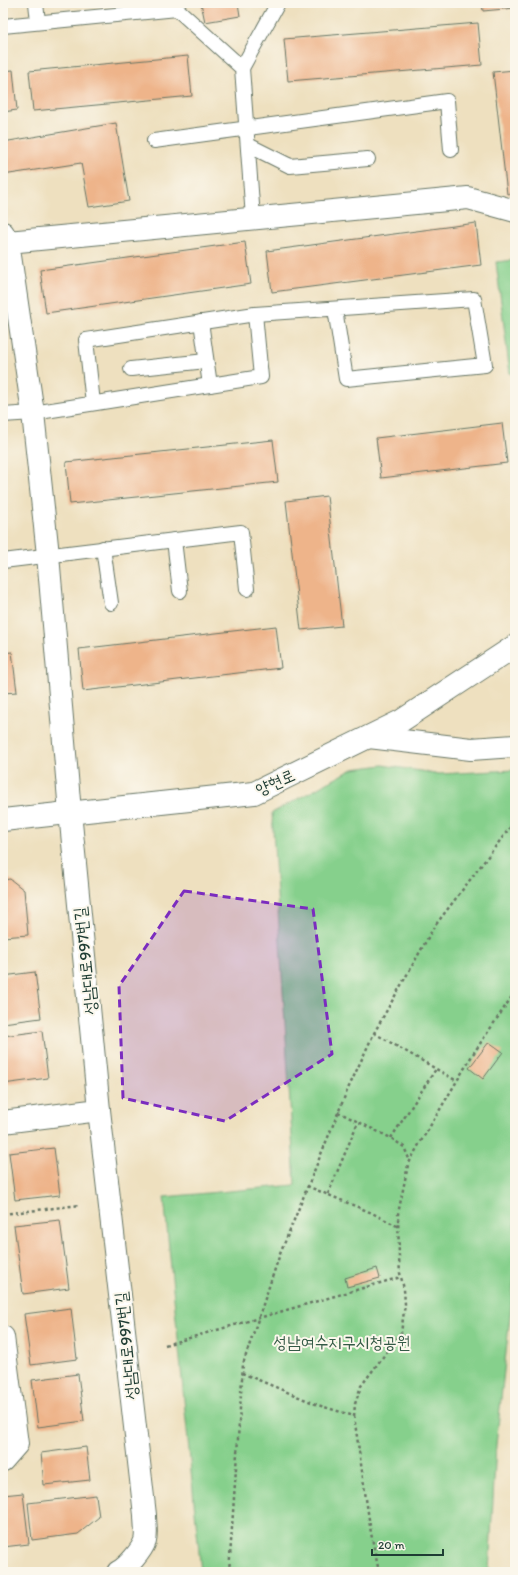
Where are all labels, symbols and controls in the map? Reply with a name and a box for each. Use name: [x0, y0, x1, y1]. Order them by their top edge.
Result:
street label: 양현로: [252, 765, 298, 799]
street label: 성남대로997번길: [69, 906, 101, 1016]
street label: 성남대로997번길: [110, 1291, 142, 1401]
park label: 성남여수지구시청공원: [274, 1332, 410, 1352]
scale bar: [372, 1531, 443, 1557]
text: 20 m: [378, 1538, 405, 1552]

